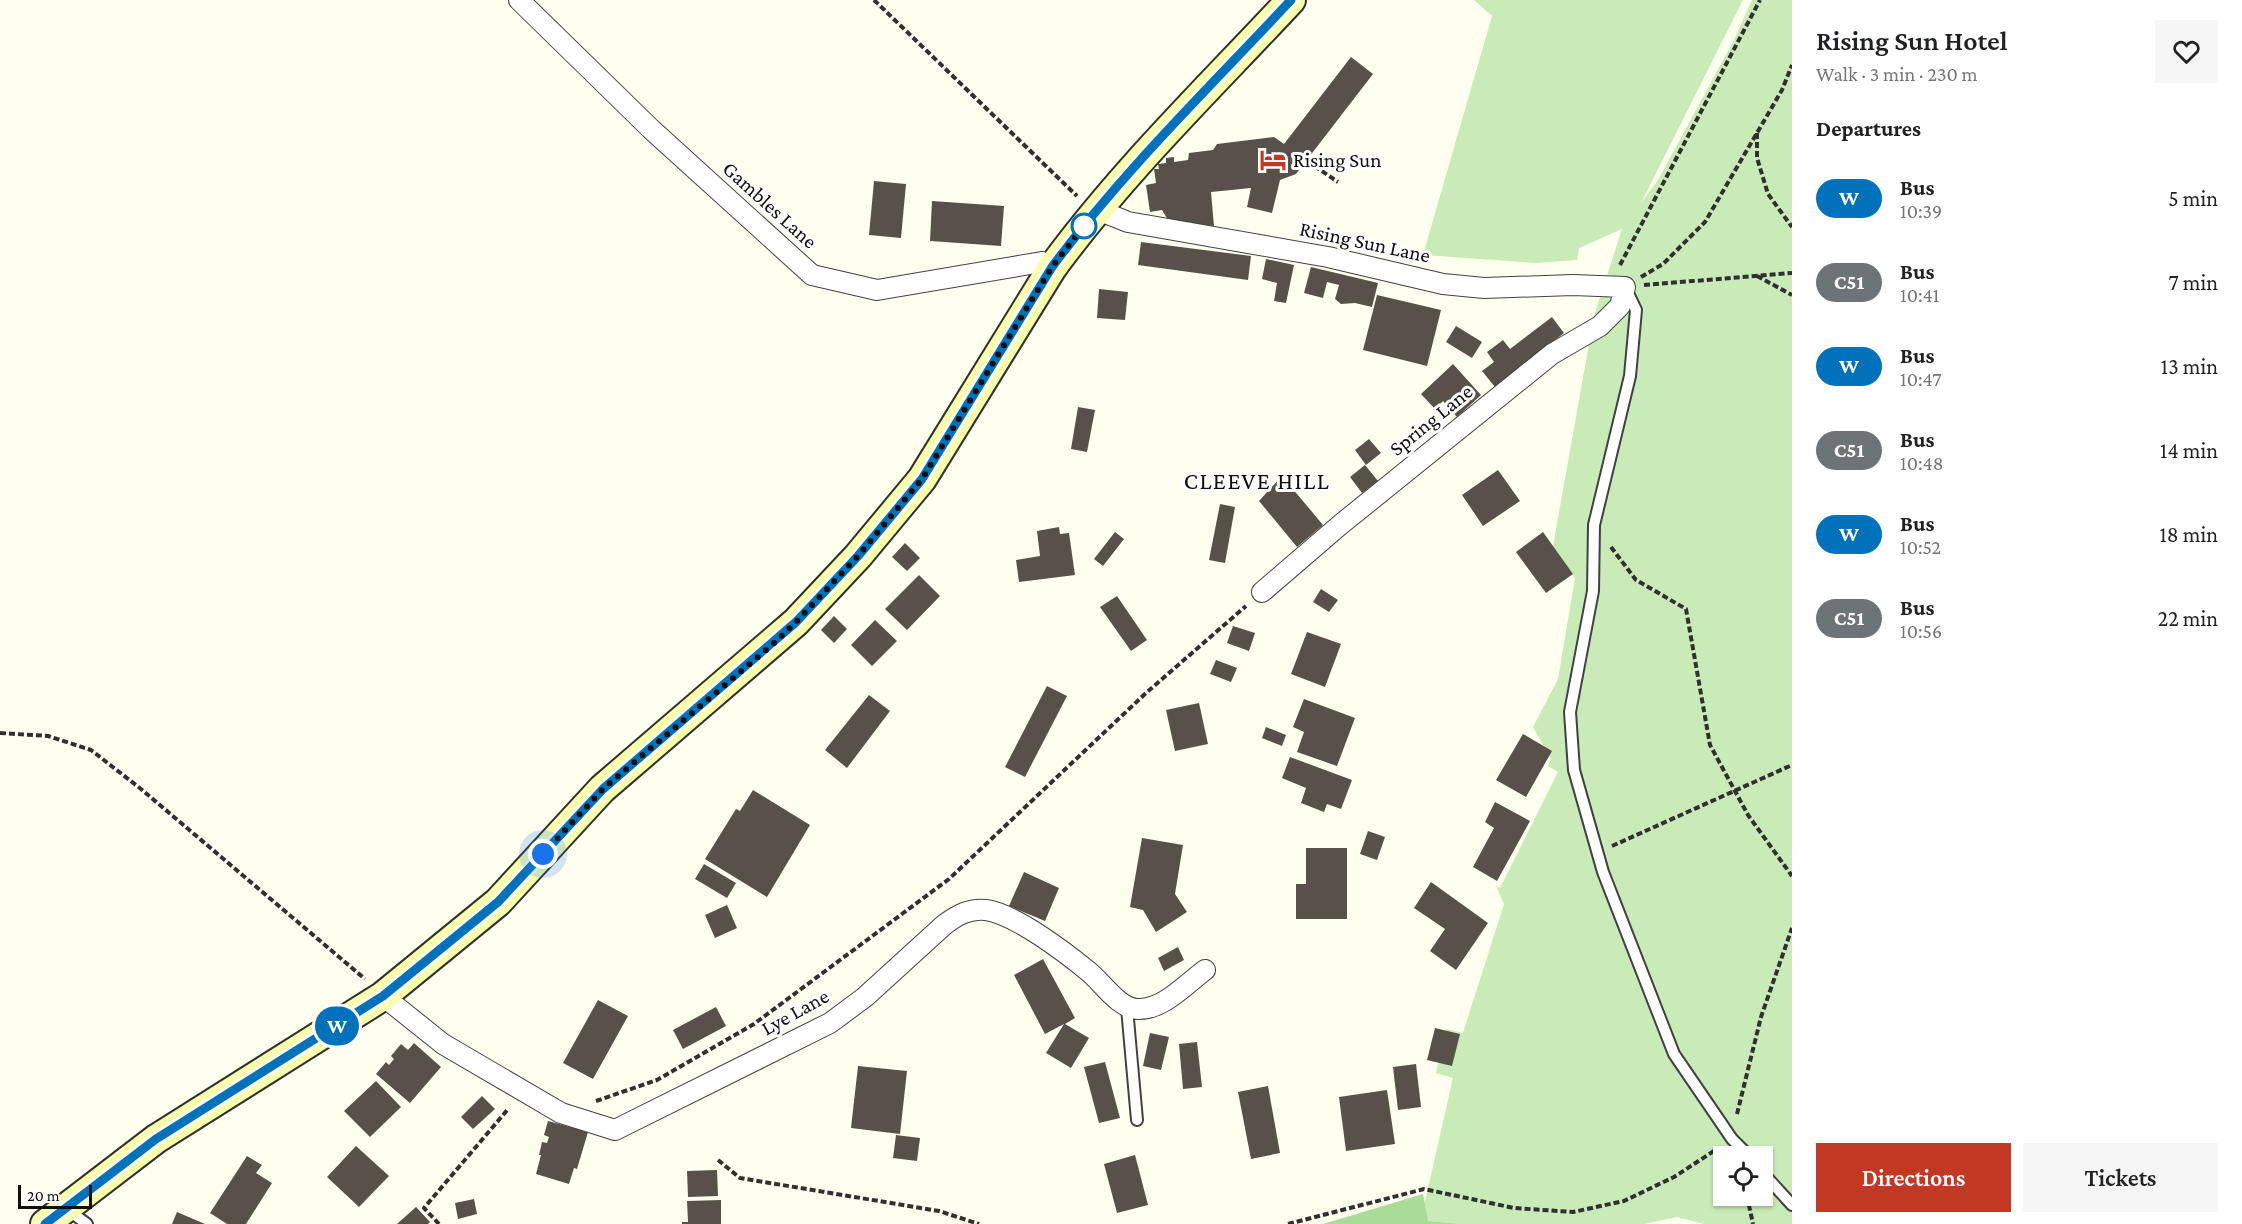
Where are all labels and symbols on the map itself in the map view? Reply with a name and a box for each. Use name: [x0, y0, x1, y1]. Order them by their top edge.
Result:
hotel icon: Rising Sun: [1258, 145, 1288, 175]
place label: Rising Sun: [1293, 148, 1381, 172]
street label: Gambles Lane: [718, 156, 822, 254]
unlabelled marker: [1071, 213, 1097, 239]
street label: Rising Sun Lane: [1297, 216, 1433, 268]
street label: Spring Lane: [1385, 379, 1477, 461]
district label: CLEEVE HILL: [1184, 467, 1330, 494]
your location: [528, 839, 558, 869]
street label: Lye Lane: [757, 984, 833, 1040]
line badge: W: [318, 1006, 356, 1046]
scale bar: [18, 1182, 92, 1210]

